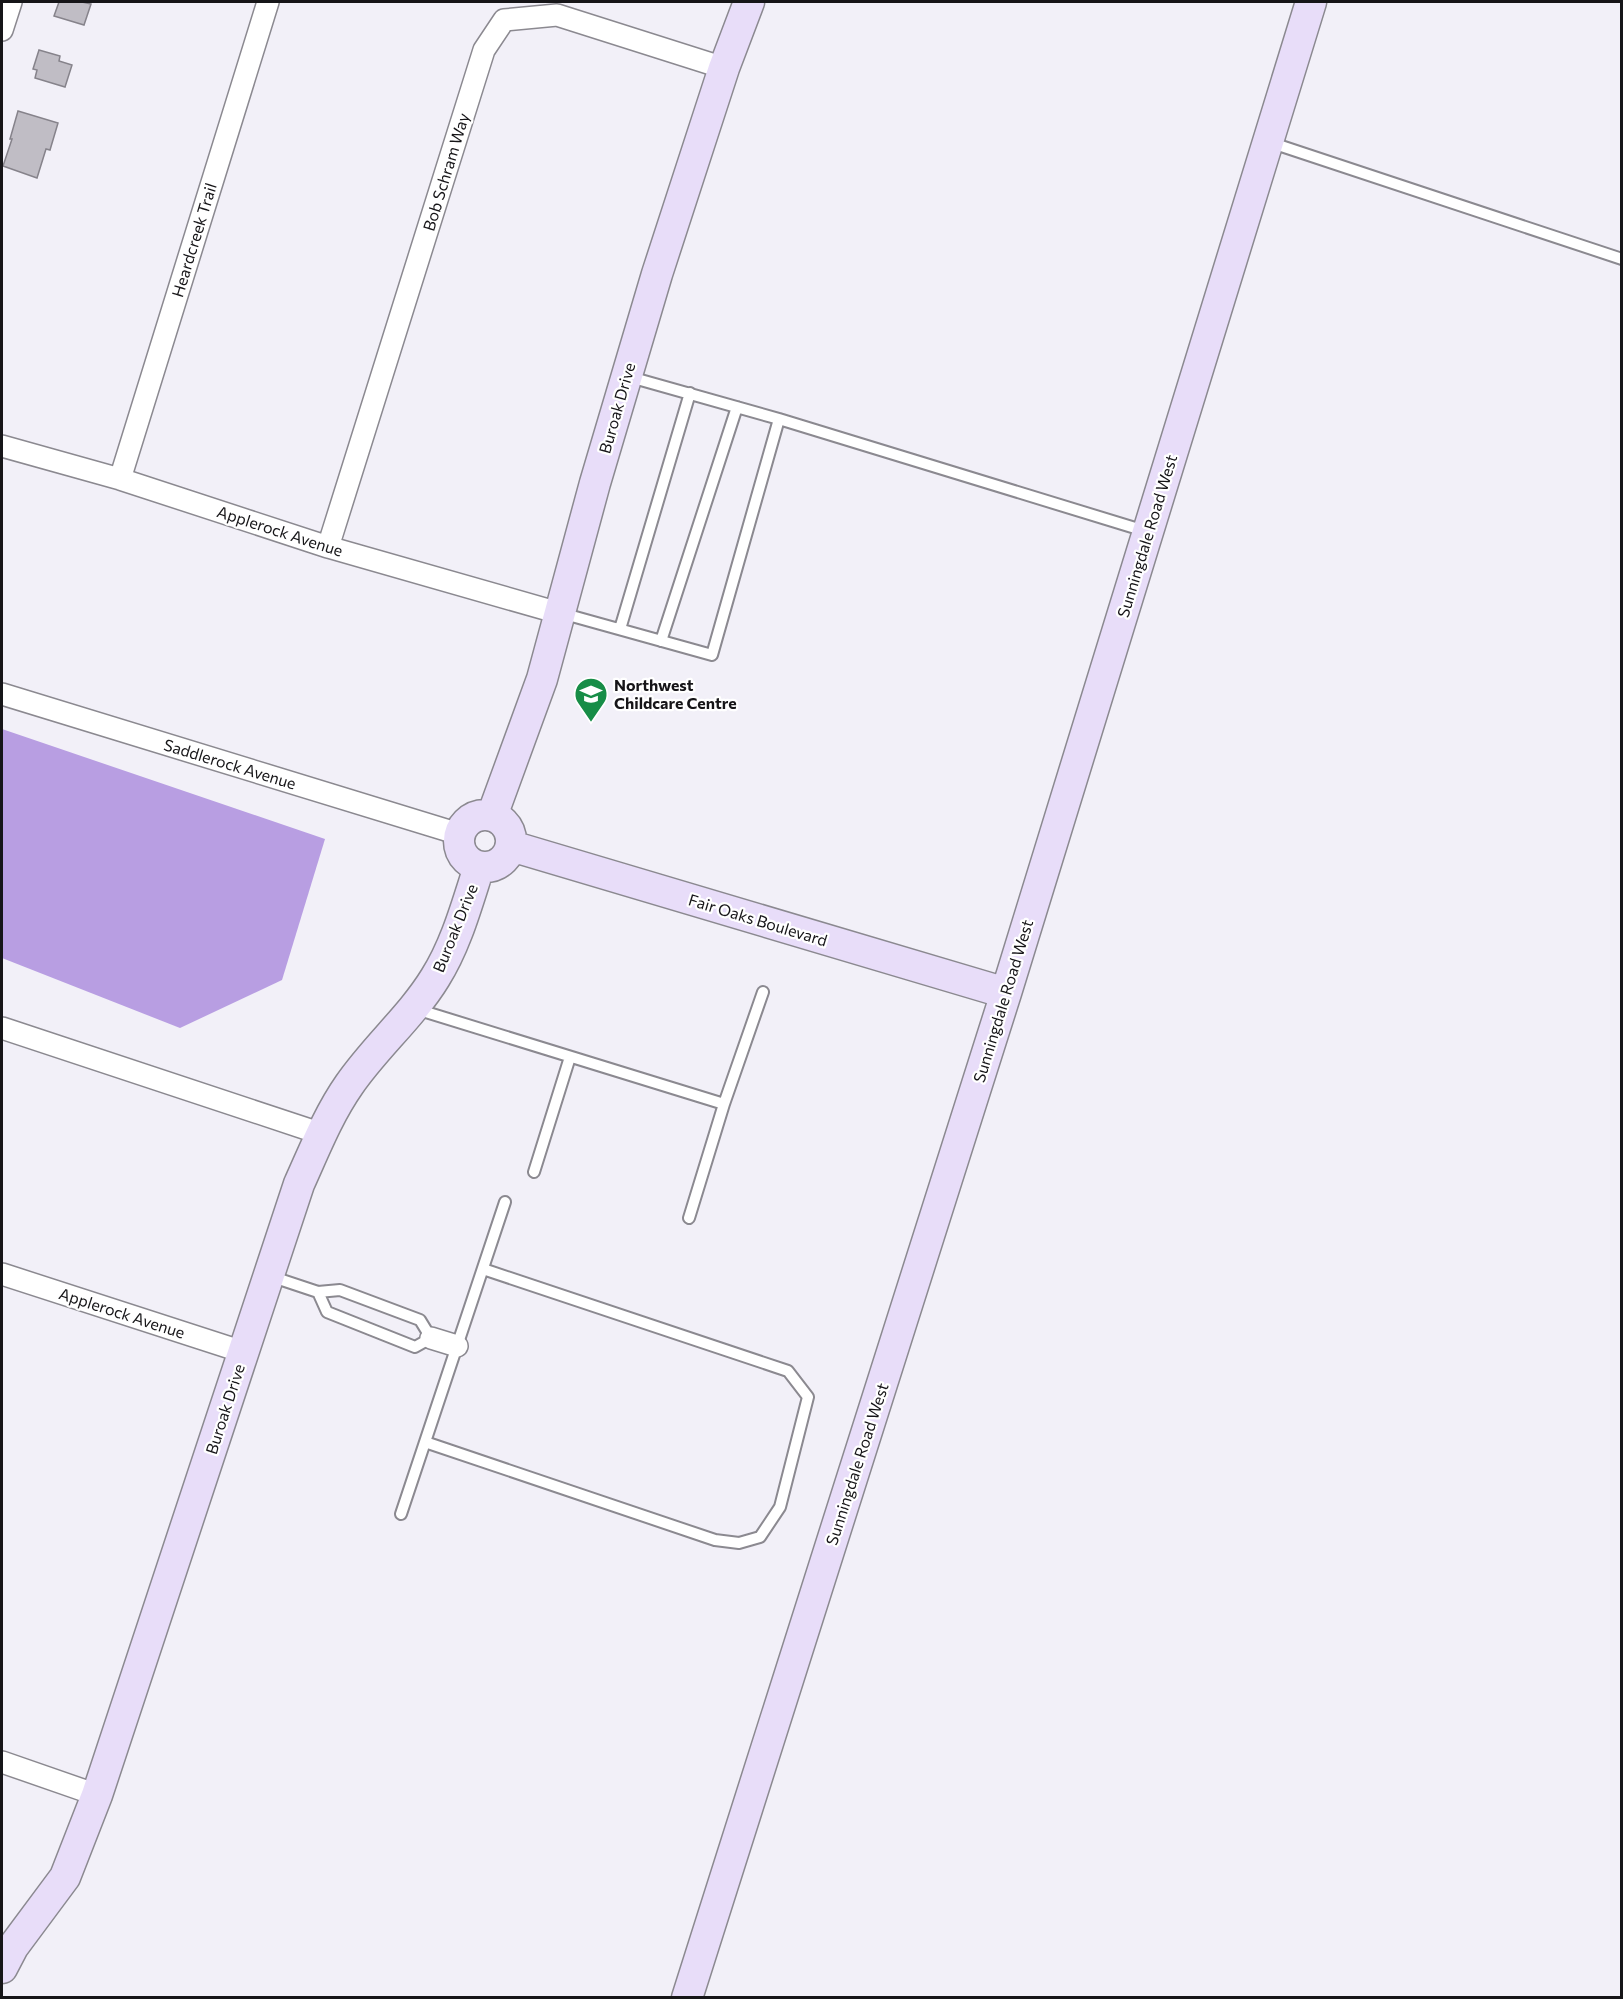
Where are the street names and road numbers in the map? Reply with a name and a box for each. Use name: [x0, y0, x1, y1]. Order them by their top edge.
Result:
street label: Bob Schram Way: [419, 111, 473, 233]
street label: Heardcreek Trail: [167, 180, 220, 299]
street label: Buroak Drive: [594, 360, 639, 456]
street label: Sunningdale Road West: [1113, 452, 1181, 620]
street label: Applerock Avenue: [215, 501, 345, 560]
street label: Saddlerock Avenue: [162, 734, 299, 793]
street label: Buroak Drive: [428, 881, 481, 975]
street label: Fair Oaks Boulevard: [686, 889, 830, 950]
street label: Sunningdale Road West: [969, 917, 1037, 1085]
street label: Applerock Avenue: [57, 1283, 187, 1342]
street label: Buroak Drive: [201, 1361, 248, 1456]
street label: Sunningdale Road West: [821, 1380, 892, 1547]

